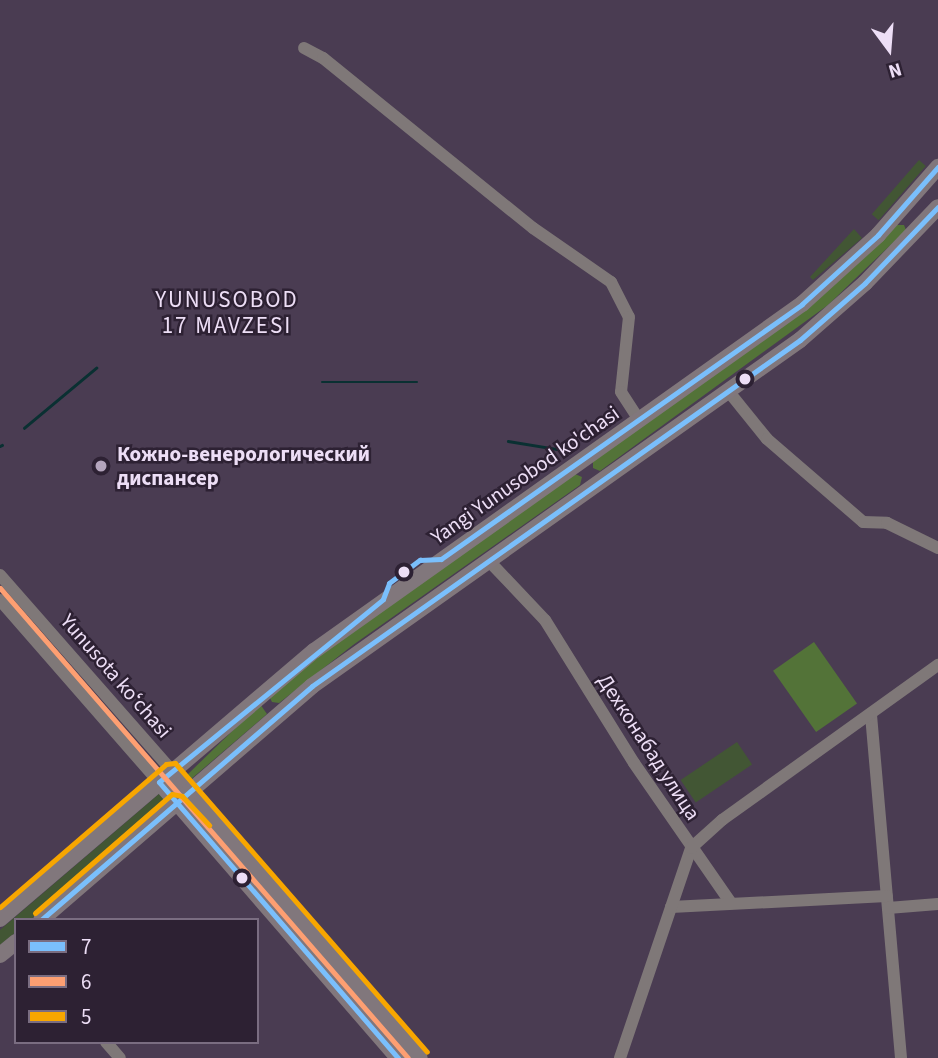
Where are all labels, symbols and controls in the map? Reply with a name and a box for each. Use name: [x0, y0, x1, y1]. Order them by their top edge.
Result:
north arrow: [854, 14, 924, 84]
text: N: [885, 55, 905, 84]
district label: YUNUSOBOD 17 MAVZESI: [156, 286, 298, 340]
unlabelled marker: [738, 372, 752, 386]
street label: Yangi Yunusobod ko'chasi: [426, 400, 624, 550]
place label: Кожно-венерологический диспансер: [117, 441, 370, 491]
marker: Кожно-венерологический диспансер: [91, 456, 111, 476]
unlabelled marker: [397, 565, 411, 579]
street label: Yunusota koʻchasi: [55, 609, 177, 743]
street label: Дехконабад улица: [592, 669, 706, 825]
unlabelled marker: [235, 871, 249, 885]
legend: [14, 918, 259, 1044]
text: 7: [81, 932, 91, 962]
text: 6: [81, 967, 91, 997]
text: 5: [81, 1002, 91, 1032]

